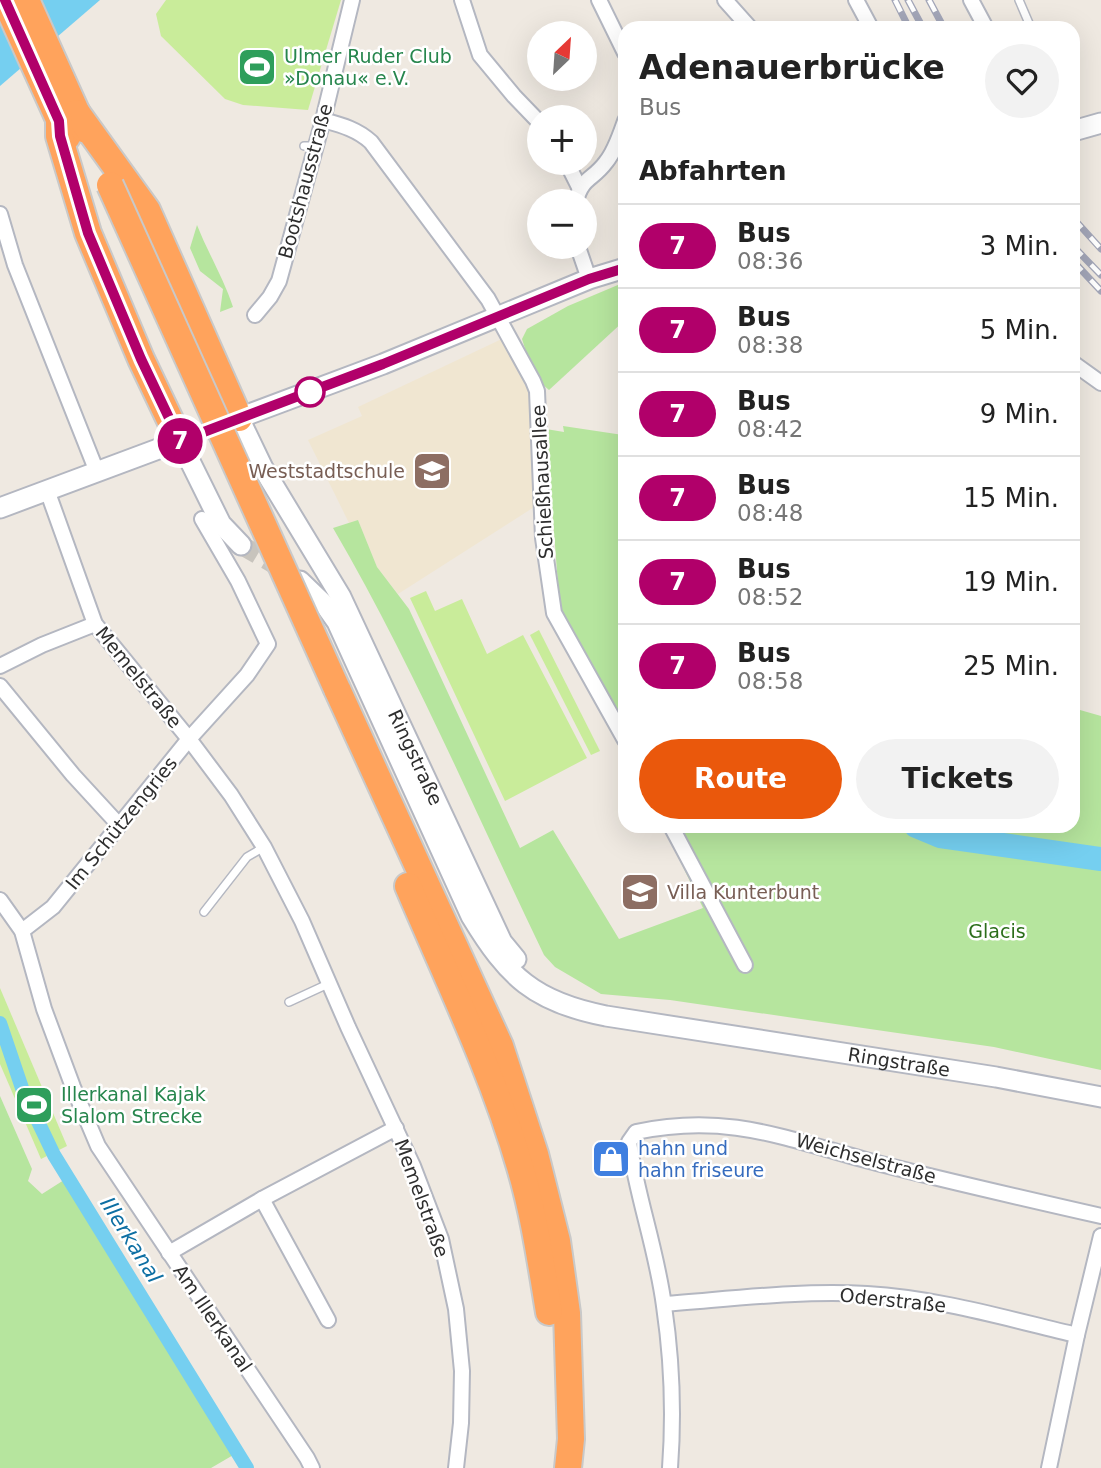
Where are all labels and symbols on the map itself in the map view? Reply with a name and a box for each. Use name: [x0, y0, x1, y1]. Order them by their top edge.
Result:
north arrow: [527, 21, 597, 91]
place label: Ulmer Ruder Club »Donau« e.V.: [284, 45, 452, 89]
sports icon: Ulmer Ruder Club »Donau« e.V.: [236, 46, 278, 88]
street label: Bootshausstraße: [274, 101, 336, 261]
unlabelled marker: [295, 377, 325, 407]
street label: Schießhausallee: [527, 404, 557, 560]
line badge: 7: [157, 418, 203, 464]
school or university icon: Weststadtschule: [411, 450, 453, 492]
place label: Weststadtschule: [248, 460, 405, 482]
street label: Memelstraße: [91, 622, 187, 732]
street label: Ringstraße: [384, 706, 448, 809]
street label: Im Schützengries: [61, 752, 181, 894]
school or university icon: Villa Kunterbunt: [619, 871, 661, 913]
place label: Villa Kunterbunt: [667, 881, 819, 903]
park label: Glacis: [968, 920, 1026, 942]
street label: Ringstraße: [846, 1043, 952, 1081]
place label: Illerkanal Kajak Slalom Strecke: [61, 1083, 206, 1127]
sports icon: Illerkanal Kajak Slalom Strecke: [13, 1084, 55, 1126]
street label: Weichselstraße: [793, 1129, 939, 1187]
street label: Memelstraße: [390, 1136, 454, 1260]
place label: hahn und hahn friseure: [638, 1137, 764, 1181]
shop icon: hahn und hahn friseure: [590, 1138, 632, 1180]
water label: Illerkanal: [95, 1193, 167, 1287]
street label: Am Illerkanal: [169, 1260, 257, 1376]
street label: Oderstraße: [839, 1283, 947, 1317]

